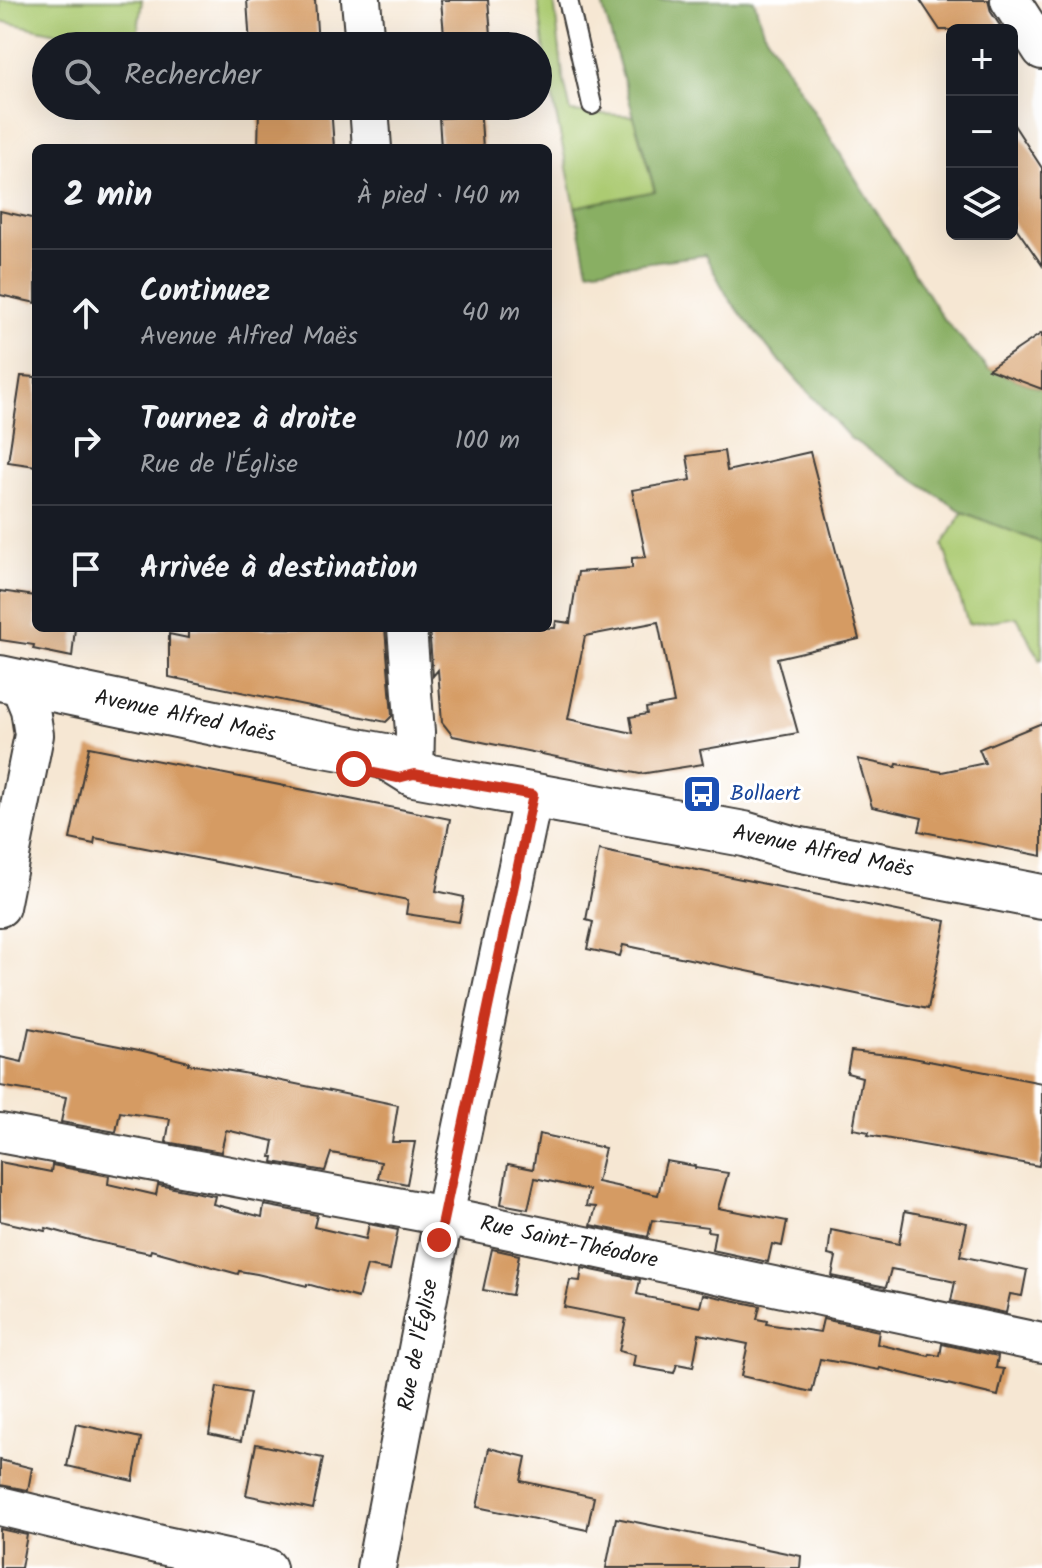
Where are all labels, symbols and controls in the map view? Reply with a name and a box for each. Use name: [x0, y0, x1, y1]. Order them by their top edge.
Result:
map controls: [946, 24, 1018, 240]
button: +: [946, 24, 1018, 96]
search box: [32, 32, 552, 120]
text: Rechercher: [124, 52, 261, 100]
icon: search: [60, 54, 104, 98]
button: −: [946, 96, 1018, 168]
button: layers: [946, 168, 1018, 240]
text: 2 min: [64, 169, 152, 223]
text: À pied · 140 m: [357, 175, 520, 217]
text: Continuez: [140, 268, 270, 316]
icon: ahead: [64, 291, 108, 335]
text: 40 m: [462, 292, 520, 334]
text: Avenue Alfred Maës: [140, 316, 358, 358]
text: Tournez à droite: [140, 396, 356, 444]
icon: right: [64, 419, 108, 463]
text: 100 m: [455, 420, 520, 462]
text: Rue de l'Église: [140, 444, 298, 486]
text: Arrivée à destination: [140, 545, 418, 593]
icon: arrive: [64, 547, 108, 591]
street label: Avenue Alfred Maës: [91, 681, 279, 753]
route start: [336, 751, 372, 787]
bus stop icon: Bollaert: [681, 773, 723, 815]
place label: Bollaert: [730, 777, 801, 812]
street label: Avenue Alfred Maës: [729, 816, 917, 888]
street label: Rue Saint-Théodore: [477, 1207, 661, 1279]
route end: [421, 1222, 457, 1258]
street label: Rue de l'Église: [389, 1276, 449, 1414]

